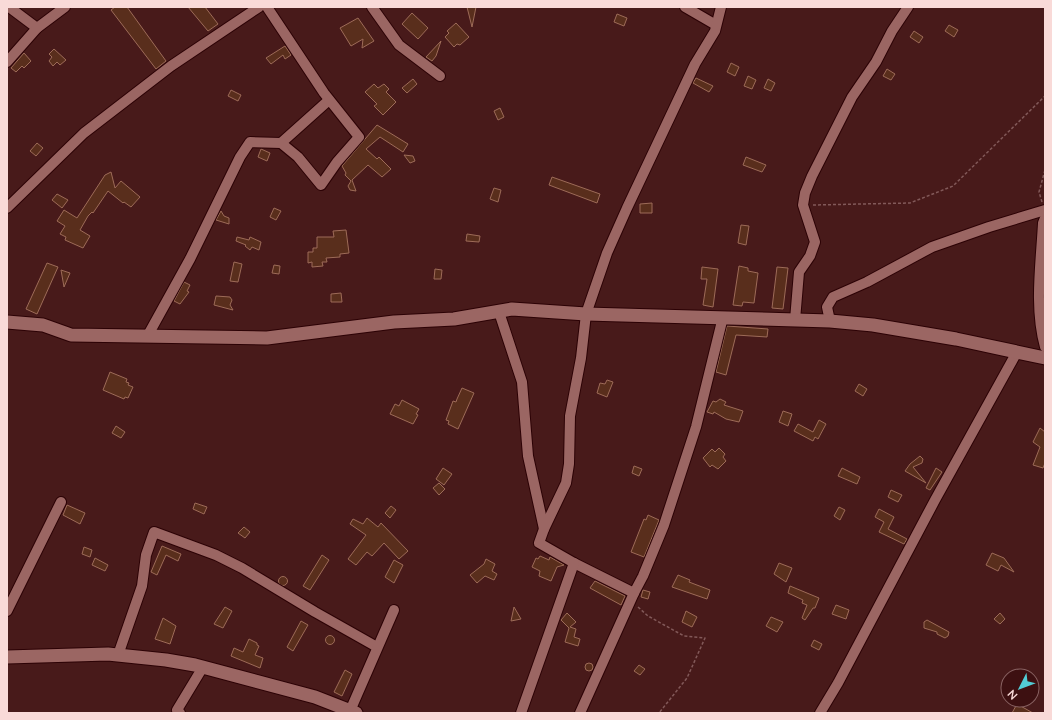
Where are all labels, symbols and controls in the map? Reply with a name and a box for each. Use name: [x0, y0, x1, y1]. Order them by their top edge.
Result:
north arrow: [1000, 668, 1040, 708]
text: N: [1005, 688, 1020, 703]

